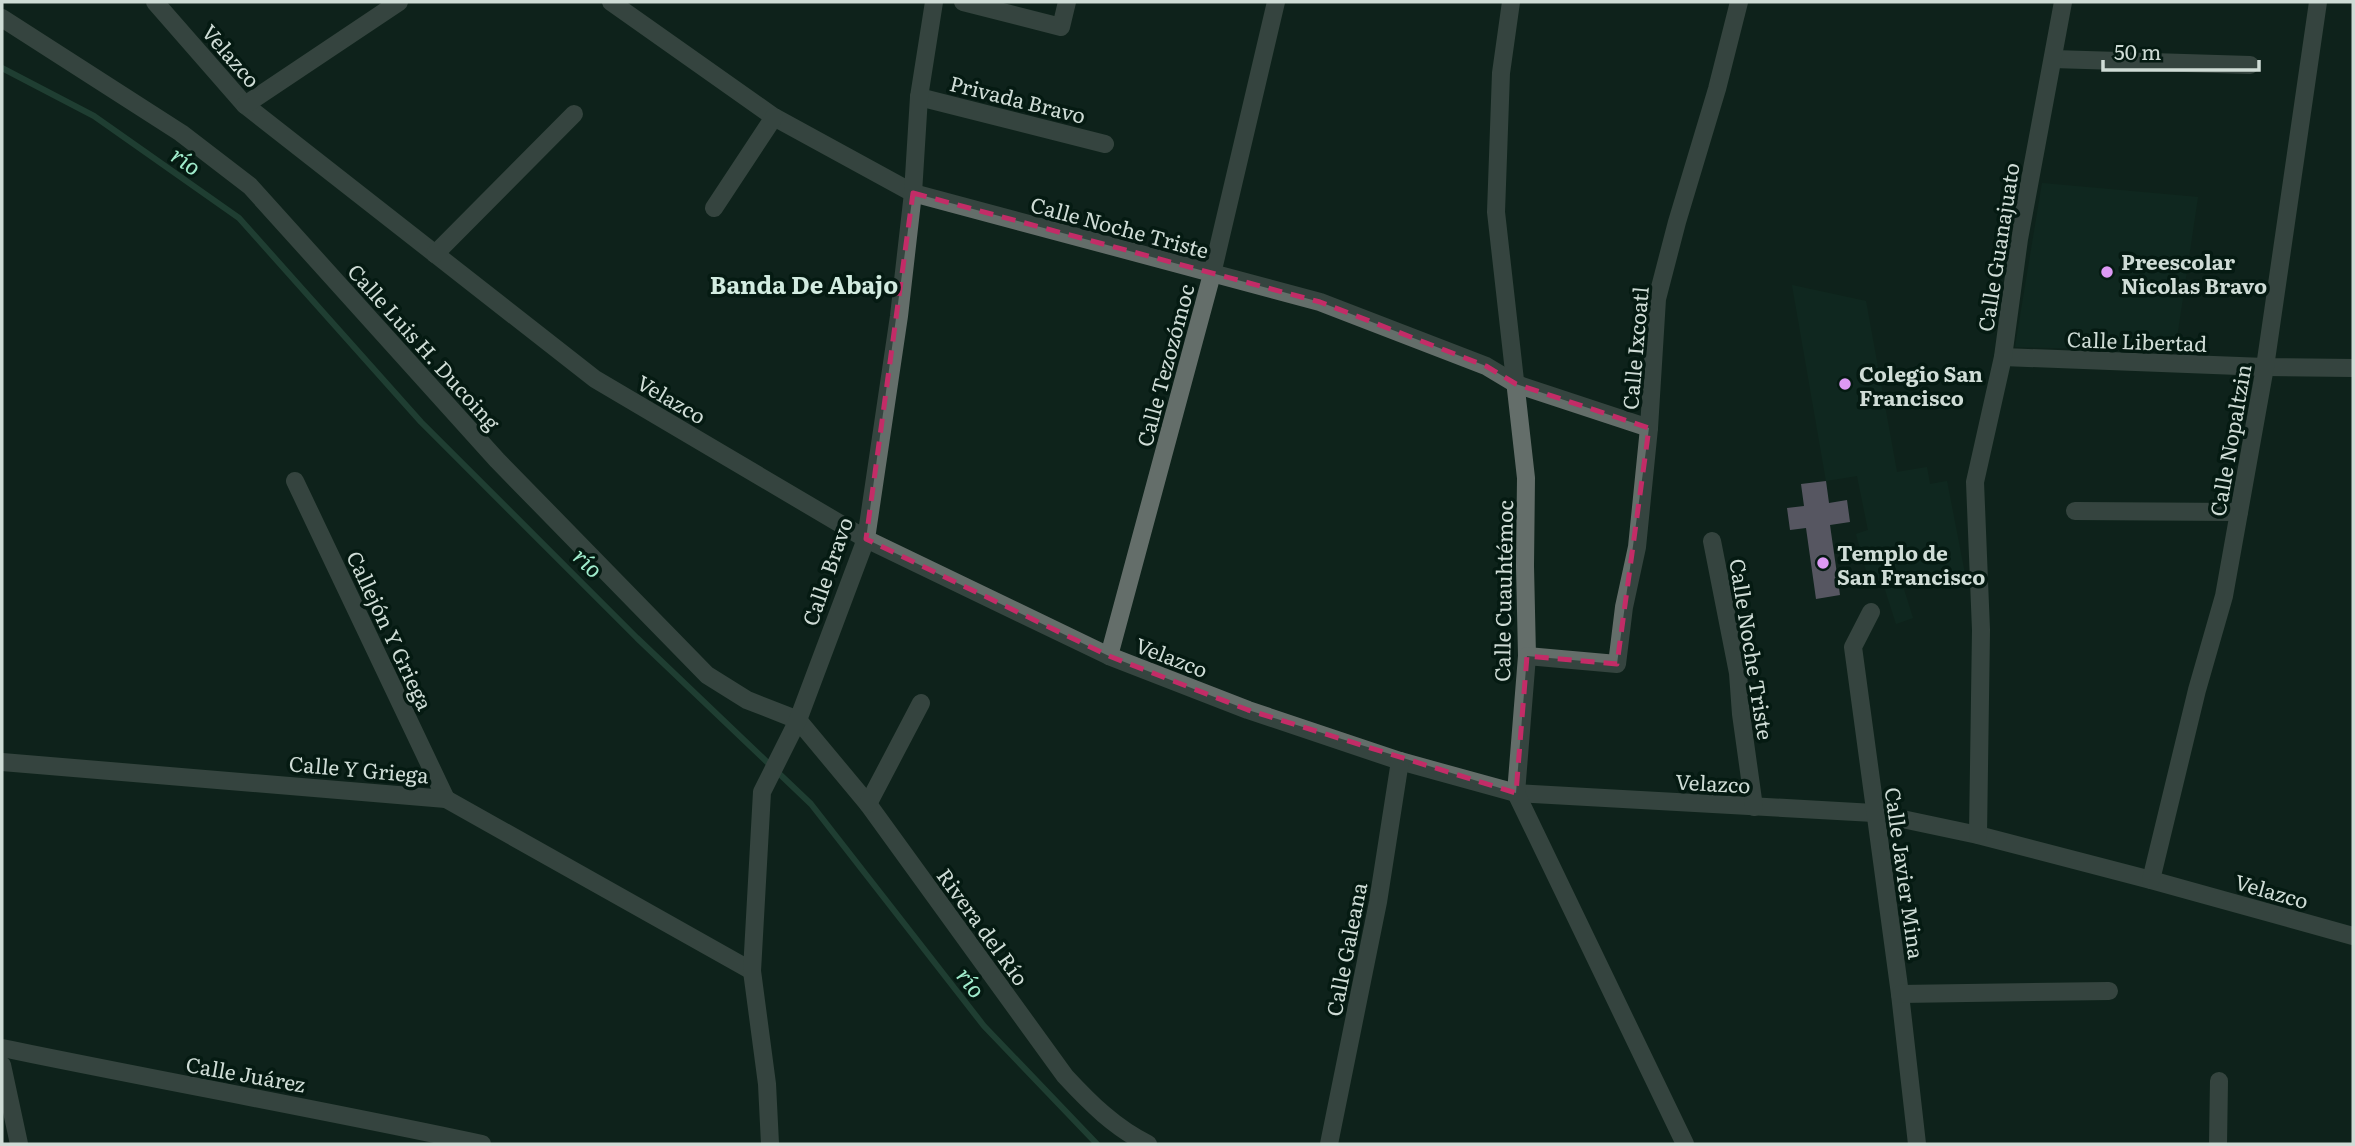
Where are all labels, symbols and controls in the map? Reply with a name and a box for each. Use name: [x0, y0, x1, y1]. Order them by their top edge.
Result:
street label: Velazco: [196, 16, 268, 94]
scale bar: [2103, 28, 2259, 72]
text: 50 m: [2114, 35, 2161, 66]
street label: Privada Bravo: [947, 66, 1089, 130]
water label: río: [165, 137, 209, 183]
street label: Calle Guanajuato: [1968, 160, 2026, 334]
street label: Calle Noche Triste: [1028, 187, 1213, 265]
place label: Preescolar Nicolas Bravo: [2121, 245, 2267, 300]
street label: Calle Luis H. Ducoing: [341, 256, 509, 437]
marker: Preescolar Nicolas Bravo: [2099, 264, 2115, 280]
district label: Banda De Abajo: [710, 266, 898, 301]
street label: Calle Tezozómoc: [1127, 280, 1201, 450]
street label: Calle Ixcoatl: [1613, 285, 1655, 411]
street label: Calle Libertad: [2066, 322, 2208, 358]
place label: Colegio San Francisco: [1859, 357, 1983, 412]
street label: Calle Nopaltzin: [2200, 361, 2258, 519]
street label: Velazco: [632, 366, 712, 430]
marker: Colegio San Francisco: [1837, 376, 1853, 392]
street label: Calle Cuauhtémoc: [1485, 500, 1519, 682]
street label: Calle Bravo: [793, 512, 859, 630]
place label: Templo de San Francisco: [1837, 536, 1985, 591]
water label: río: [566, 539, 612, 585]
street label: Callejón Y Griega: [340, 545, 442, 716]
marker: Templo de San Francisco: [1815, 555, 1831, 571]
street label: Calle Noche Triste: [1723, 556, 1783, 742]
street label: Velazco: [1131, 628, 1213, 684]
street label: Calle Y Griega: [288, 746, 431, 790]
street label: Velazco: [1675, 765, 1751, 799]
street label: Calle Javier Mina: [1879, 785, 1934, 962]
street label: Rivera del Río: [931, 861, 1037, 991]
street label: Velazco: [2232, 865, 2312, 915]
street label: Calle Galeana: [1317, 879, 1373, 1019]
water label: río: [949, 960, 995, 1004]
street label: Calle Juárez: [184, 1047, 308, 1099]

